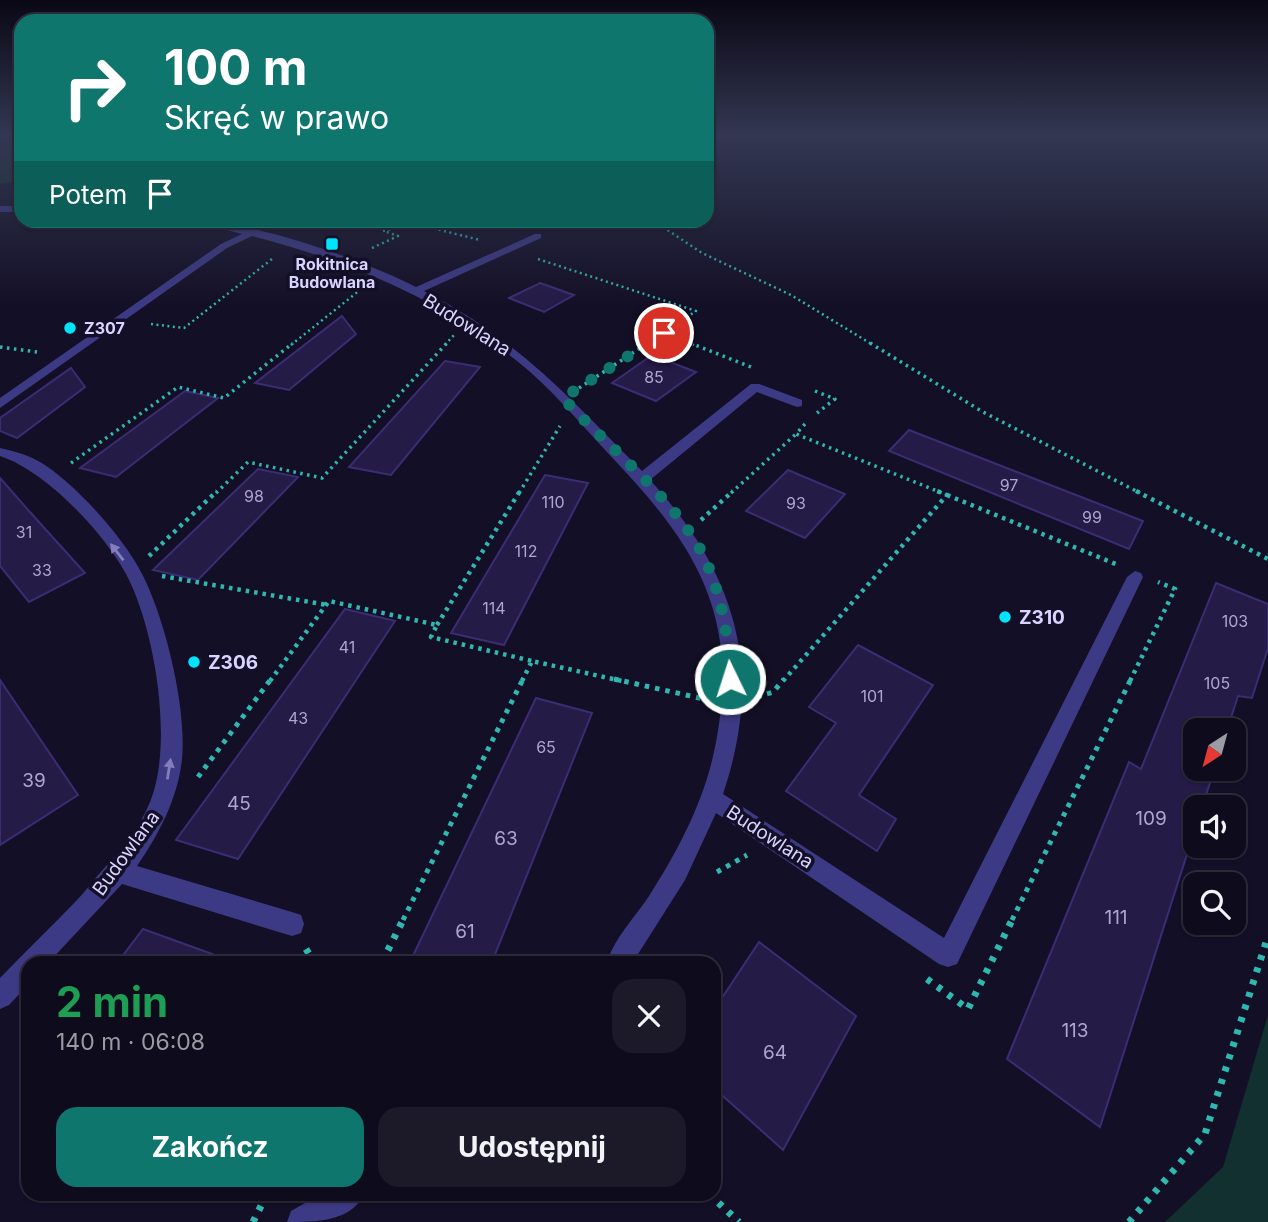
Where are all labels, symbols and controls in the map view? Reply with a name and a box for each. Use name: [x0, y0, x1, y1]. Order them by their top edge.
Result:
text: 100 m: [164, 38, 308, 97]
icon: right: [49, 42, 140, 133]
text: Skręć w prawo: [164, 98, 389, 137]
icon: arrive: [141, 175, 179, 213]
text: Potem: [49, 179, 127, 210]
marker: Rokitnica Budowlana: [324, 236, 340, 252]
place label: Rokitnica Budowlana: [289, 254, 375, 292]
street label: Budowlana: [419, 289, 515, 361]
pin: [634, 303, 694, 363]
icon: arrive: [645, 314, 683, 352]
place label: Z307: [84, 318, 125, 338]
marker: Z307: [62, 320, 78, 336]
house number: 85: [644, 367, 664, 387]
house number: 97: [1000, 475, 1018, 495]
house number: 98: [244, 486, 264, 506]
house number: 110: [541, 492, 565, 512]
house number: 93: [786, 493, 806, 513]
house number: 99: [1082, 507, 1102, 527]
house number: 31: [16, 522, 32, 542]
house number: 112: [515, 541, 537, 561]
one-way arrow: [110, 543, 125, 561]
house number: 33: [32, 560, 52, 580]
house number: 114: [482, 598, 506, 618]
place label: Z310: [1019, 606, 1065, 629]
marker: Z310: [997, 609, 1013, 625]
house number: 103: [1222, 611, 1248, 631]
house number: 41: [339, 637, 355, 657]
position arrow: [693, 642, 767, 716]
place label: Z306: [208, 651, 258, 674]
marker: Z306: [186, 654, 202, 670]
house number: 105: [1204, 673, 1230, 693]
house number: 101: [860, 686, 884, 706]
house number: 43: [288, 708, 308, 728]
north arrow: [1183, 718, 1246, 780]
map controls: [1183, 718, 1246, 935]
house number: 65: [536, 737, 556, 757]
one-way arrow: [164, 757, 175, 779]
house number: 39: [22, 769, 46, 792]
house number: 45: [227, 792, 251, 815]
button: sound: [1183, 795, 1246, 858]
street label: Budowlana: [722, 800, 818, 874]
street label: Budowlana: [88, 806, 164, 900]
house number: 109: [1135, 807, 1167, 830]
house number: 63: [494, 827, 518, 850]
button: search: [1183, 872, 1246, 935]
house number: 111: [1104, 906, 1128, 929]
house number: 61: [455, 920, 475, 943]
text: 2 min: [56, 976, 168, 1027]
button: close: [612, 979, 686, 1053]
house number: 113: [1061, 1019, 1089, 1042]
text: 140 m · 06:08: [56, 1028, 205, 1056]
house number: 64: [763, 1041, 787, 1064]
button: Zakończ: [56, 1107, 364, 1187]
button: Udostępnij: [378, 1107, 686, 1187]

